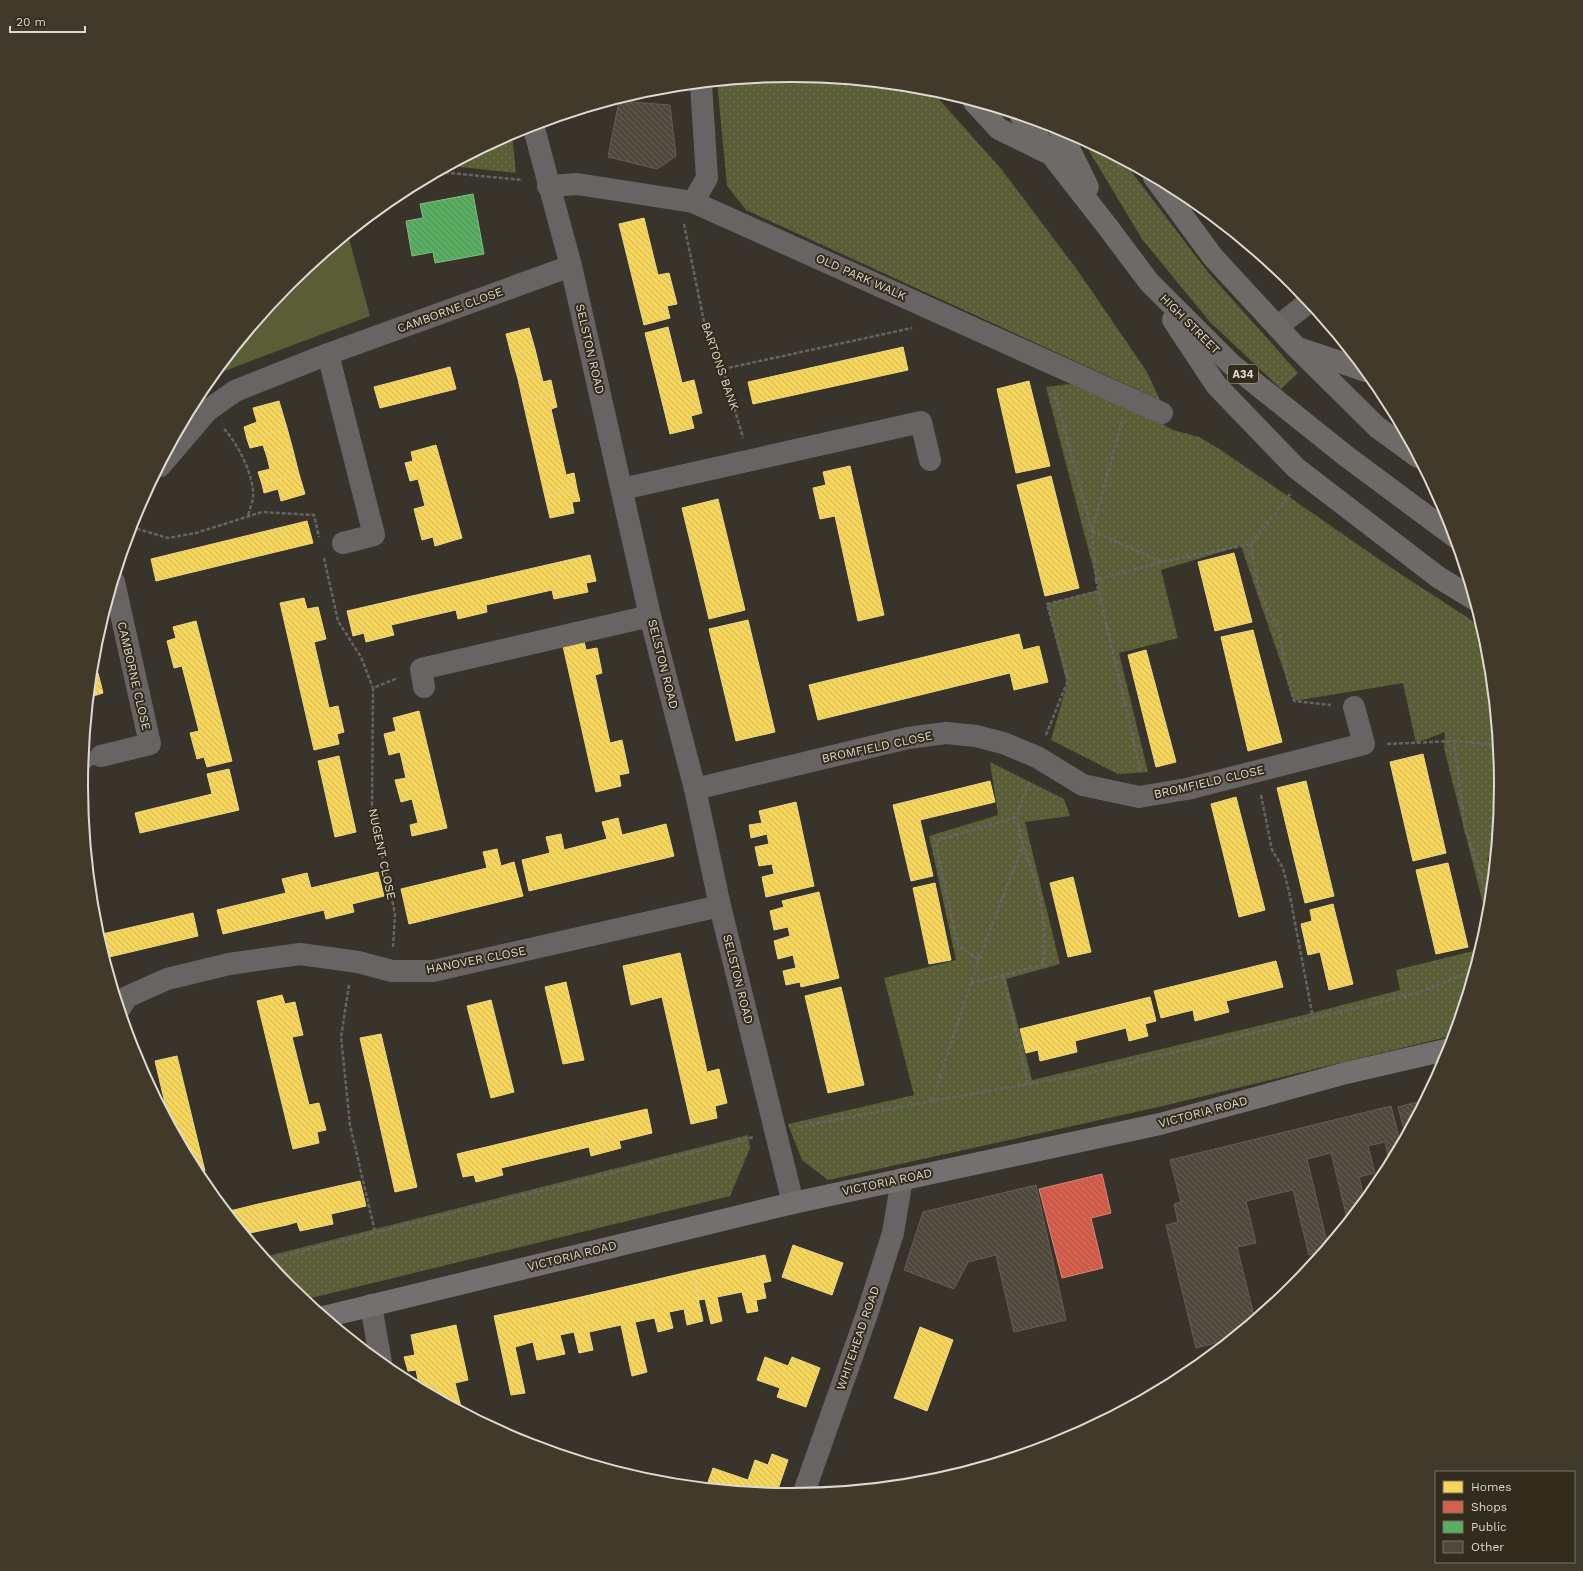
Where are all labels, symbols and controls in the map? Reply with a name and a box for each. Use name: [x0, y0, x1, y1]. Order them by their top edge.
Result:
scale bar: [10, 8, 85, 34]
text: 20 m: [16, 15, 46, 29]
street label: OLD PARK WALK: [814, 251, 908, 303]
street label: CAMBORNE CLOSE: [395, 284, 505, 336]
street label: HIGH STREET: [1157, 291, 1223, 357]
street label: SELSTON ROAD: [573, 303, 607, 395]
street label: BARTONS BANK: [698, 320, 742, 412]
road number: A34: [1228, 365, 1258, 383]
street label: SELSTON ROAD: [645, 618, 681, 710]
street label: CAMBORNE CLOSE: [115, 620, 153, 732]
street label: BROMFIELD CLOSE: [820, 728, 934, 766]
street label: BROMFIELD CLOSE: [1152, 762, 1266, 802]
street label: NUGENT CLOSE: [365, 807, 399, 901]
street label: SELSTON ROAD: [720, 933, 756, 1025]
street label: HANOVER CLOSE: [425, 943, 527, 977]
street label: VICTORIA ROAD: [1157, 1093, 1249, 1131]
street label: VICTORIA ROAD: [841, 1166, 933, 1198]
street label: VICTORIA ROAD: [526, 1238, 618, 1274]
street label: WHITEHEAD ROAD: [834, 1284, 882, 1392]
legend: [1435, 1471, 1575, 1563]
text: Homes: [1471, 1480, 1512, 1494]
text: Shops: [1471, 1500, 1507, 1514]
text: Public: [1471, 1520, 1507, 1534]
text: Other: [1471, 1540, 1504, 1554]

